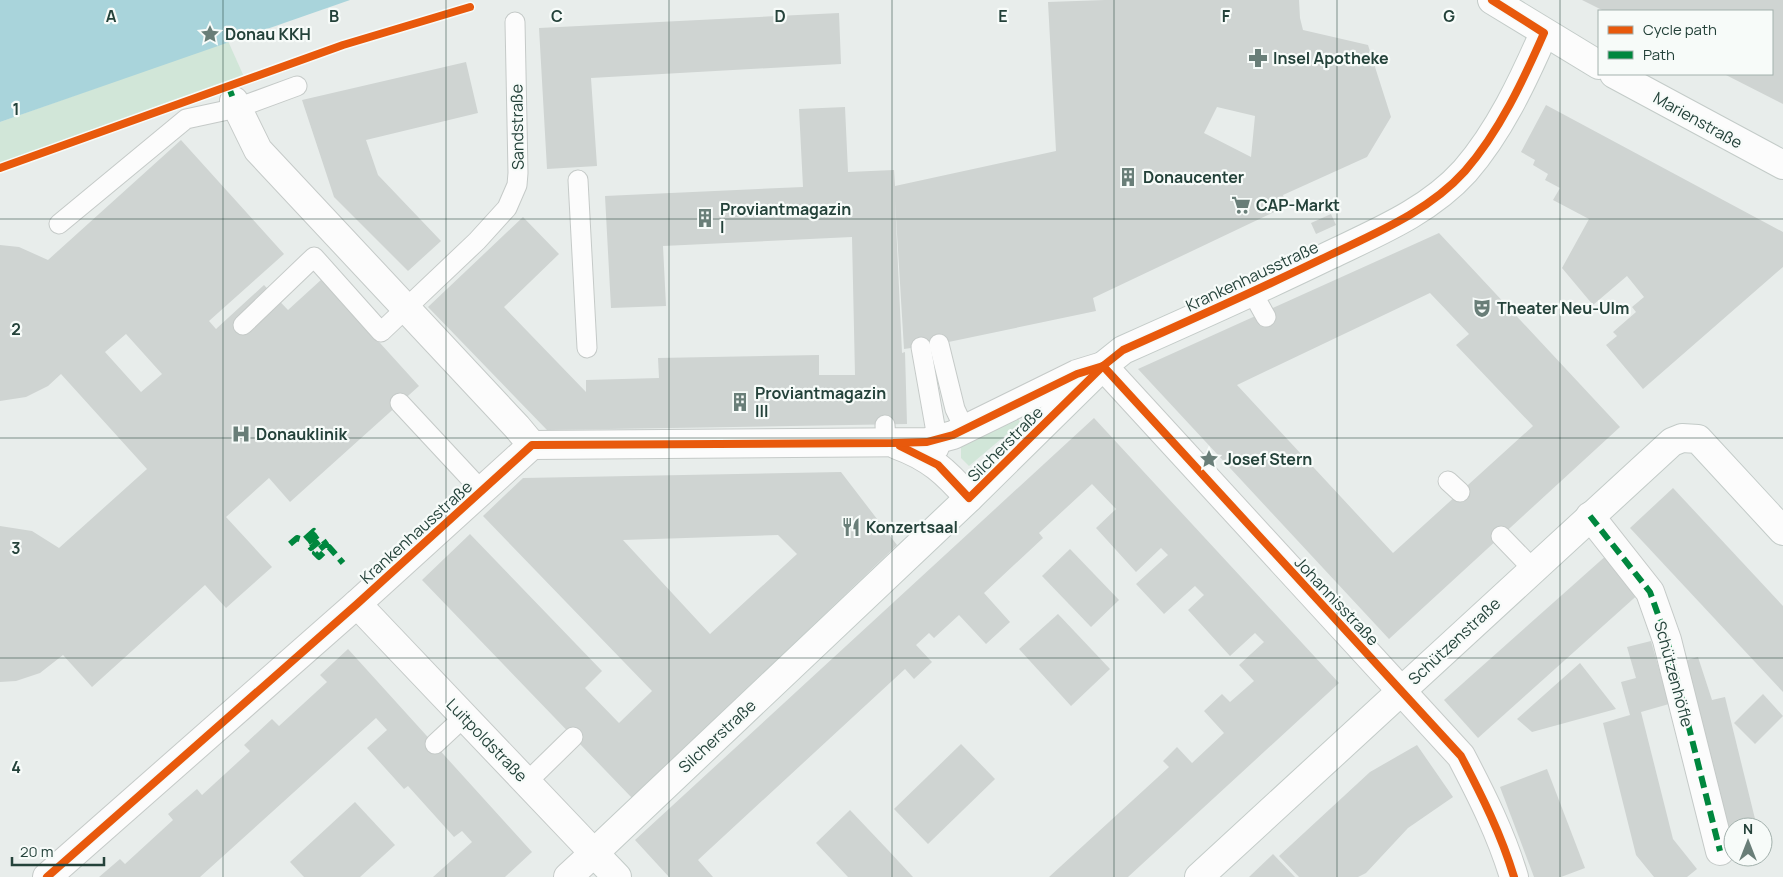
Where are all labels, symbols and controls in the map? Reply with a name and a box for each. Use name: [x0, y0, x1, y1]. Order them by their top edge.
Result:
text: A: [106, 5, 117, 27]
text: B: [329, 5, 339, 27]
text: C: [551, 5, 563, 27]
text: D: [774, 5, 786, 27]
text: E: [998, 5, 1008, 27]
text: F: [1222, 5, 1231, 27]
text: G: [1443, 5, 1455, 27]
legend: [1598, 10, 1773, 75]
text: Cycle path: [1643, 19, 1717, 40]
place icon: Donau KKH: [199, 23, 221, 45]
place label: Donau KKH: [225, 23, 311, 45]
text: Path: [1643, 44, 1675, 65]
pharmacy icon: Insel Apotheke: [1247, 47, 1269, 69]
place label: Insel Apotheke: [1273, 47, 1389, 69]
street label: Sandstraße: [505, 84, 529, 170]
street label: Marienstraße: [1650, 86, 1746, 154]
text: 1: [12, 98, 20, 120]
building icon: Donaucenter: [1117, 166, 1139, 188]
place label: Donaucenter: [1143, 166, 1244, 188]
supermarket icon: CAP-Markt: [1230, 194, 1252, 216]
place label: CAP-Markt: [1256, 194, 1340, 216]
place label: Proviantmagazin I: [720, 198, 851, 238]
building icon: Proviantmagazin I: [694, 207, 716, 229]
street label: Krankenhausstraße: [1182, 236, 1322, 316]
theatre icon: Theater Neu-Ulm: [1471, 297, 1493, 319]
place label: Theater Neu-Ulm: [1497, 297, 1629, 319]
text: 2: [11, 318, 21, 340]
place label: Proviantmagazin III: [755, 382, 886, 422]
building icon: Proviantmagazin III: [729, 391, 751, 413]
street label: Silcherstraße: [962, 401, 1048, 487]
hospital icon: Donauklinik: [230, 423, 252, 445]
place label: Donauklinik: [256, 423, 347, 445]
place icon: Josef Stern: [1198, 448, 1220, 470]
place label: Josef Stern: [1224, 448, 1312, 470]
street label: Krankenhausstraße: [355, 476, 477, 588]
restaurant icon: Konzertsaal: [840, 516, 862, 538]
place label: Konzertsaal: [866, 516, 958, 538]
text: 3: [11, 537, 21, 559]
street label: Johannisstraße: [1290, 552, 1384, 650]
street label: Schützenstraße: [1403, 592, 1505, 690]
street label: Schützenhöfle: [1649, 619, 1699, 729]
street label: Luitpoldstraße: [442, 693, 532, 787]
street label: Silcherstraße: [673, 694, 761, 778]
text: 4: [11, 756, 21, 778]
north arrow: [1723, 817, 1773, 867]
text: N: [1743, 819, 1753, 838]
scale bar: [12, 834, 105, 866]
text: 20 m: [20, 841, 53, 862]

